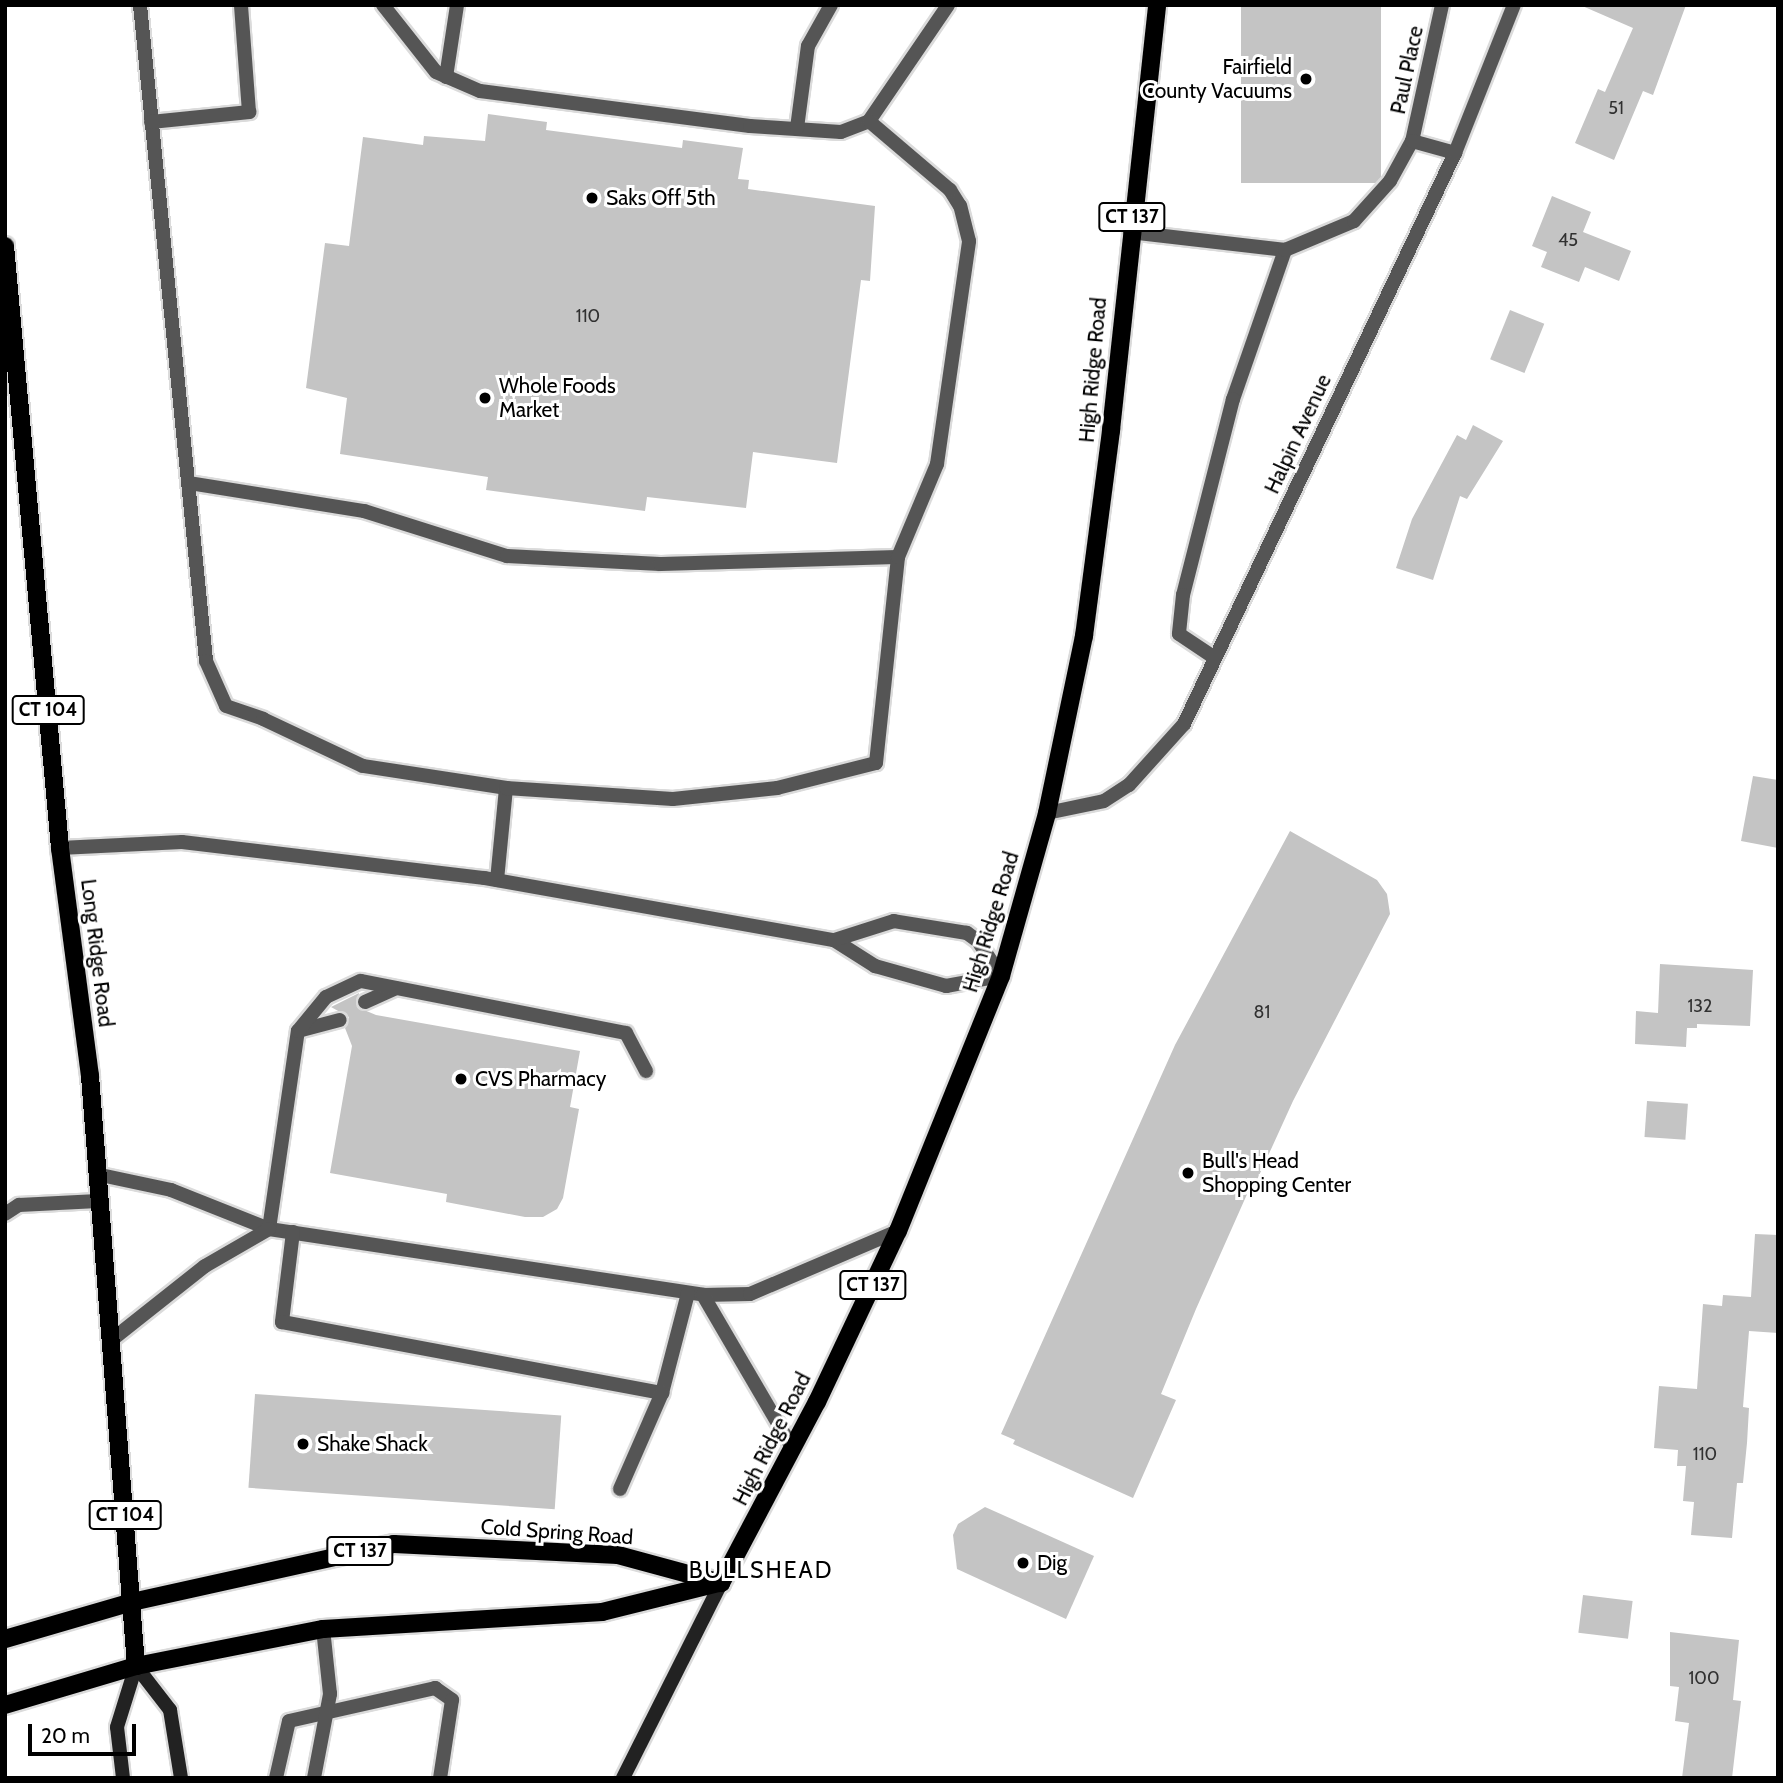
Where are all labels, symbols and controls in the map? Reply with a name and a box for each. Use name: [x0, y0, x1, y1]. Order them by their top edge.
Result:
street label: Paul Place: [1385, 24, 1429, 116]
place label: Fairfield County Vacuums: [1142, 54, 1292, 104]
marker: Fairfield County Vacuums: [1298, 71, 1314, 87]
house number: 51: [1608, 97, 1624, 119]
place label: Saks Off 5th: [606, 185, 716, 211]
marker: Saks Off 5th: [584, 190, 600, 206]
road number: CT 137: [1097, 202, 1167, 232]
house number: 45: [1558, 229, 1578, 251]
street label: High Ridge Road: [1074, 296, 1112, 444]
house number: 110: [576, 305, 600, 327]
street label: Halpin Avenue: [1259, 370, 1337, 498]
place label: Whole Foods Market: [499, 373, 616, 423]
marker: Whole Foods Market: [477, 390, 493, 406]
road number: CT 104: [11, 694, 85, 726]
street label: High Ridge Road: [958, 849, 1024, 995]
street label: Long Ridge Road: [75, 878, 119, 1028]
house number: 132: [1687, 995, 1713, 1017]
house number: 81: [1254, 1001, 1270, 1023]
place label: CVS Pharmacy: [475, 1066, 606, 1092]
marker: CVS Pharmacy: [453, 1071, 469, 1087]
place label: Bull's Head Shopping Center: [1202, 1148, 1351, 1198]
marker: Bull's Head Shopping Center: [1180, 1165, 1196, 1181]
road number: CT 137: [838, 1270, 908, 1301]
street label: High Ridge Road: [728, 1368, 816, 1510]
place label: Shake Shack: [317, 1431, 428, 1457]
marker: Shake Shack: [295, 1436, 311, 1452]
house number: 110: [1693, 1443, 1717, 1465]
road number: CT 104: [88, 1499, 162, 1530]
street label: Cold Spring Road: [480, 1514, 634, 1550]
road number: CT 137: [325, 1536, 395, 1567]
place label: Dig: [1037, 1550, 1067, 1576]
marker: Dig: [1015, 1555, 1031, 1571]
district label: BULLSHEAD: [690, 1556, 832, 1584]
house number: 100: [1689, 1667, 1719, 1689]
scale bar: [32, 1710, 140, 1754]
text: 20 m: [41, 1723, 90, 1748]

